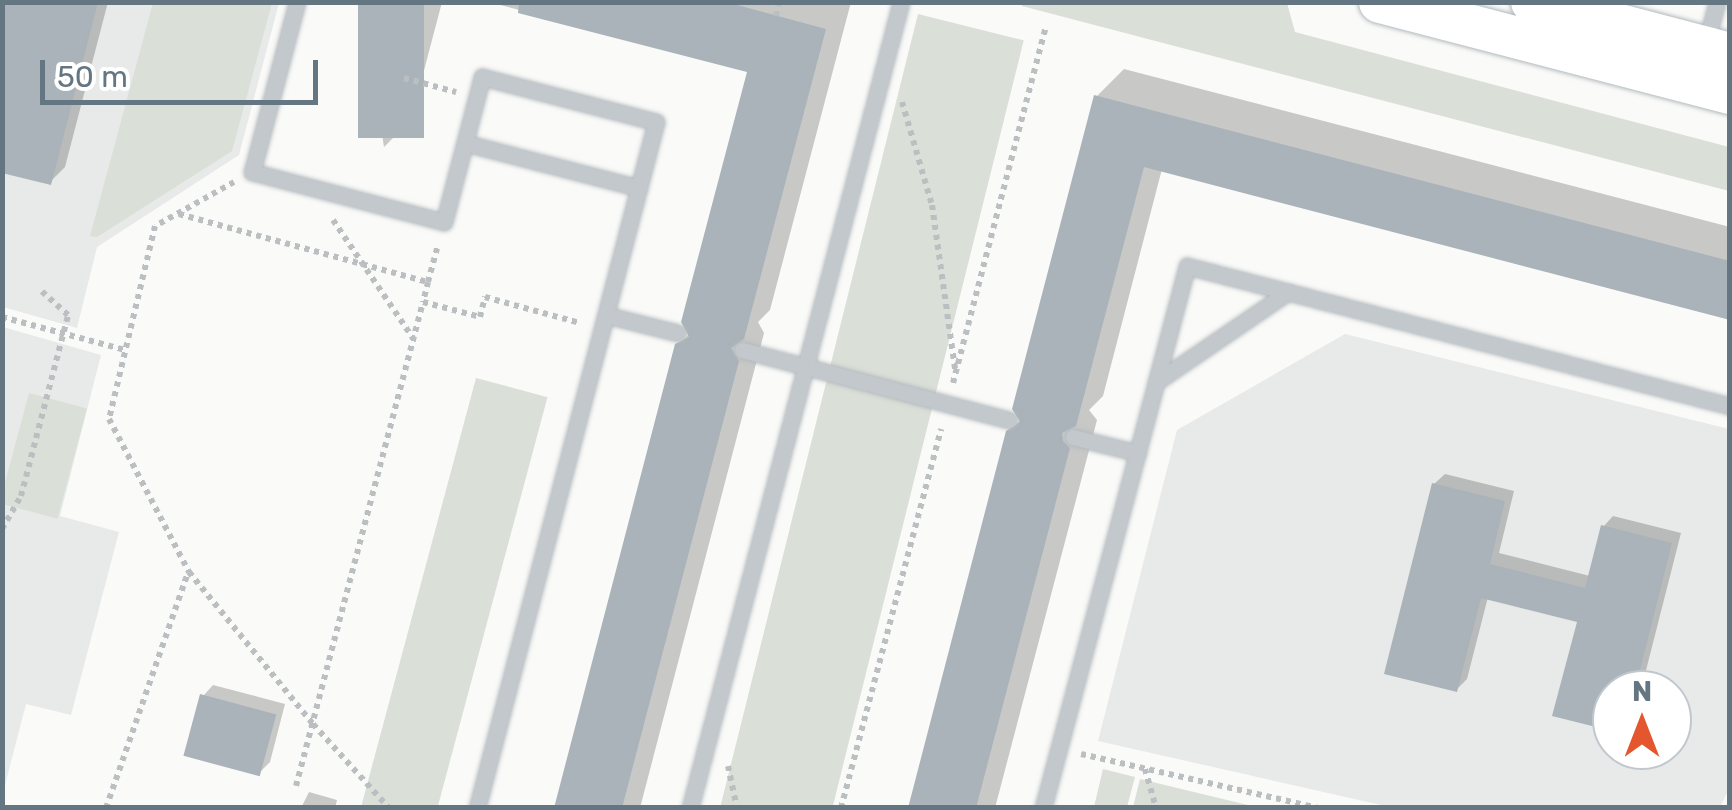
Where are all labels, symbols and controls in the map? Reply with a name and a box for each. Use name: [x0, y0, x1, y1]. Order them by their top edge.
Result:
scale bar: [45, 40, 322, 102]
text: 50 m: [57, 59, 128, 95]
north arrow: [1592, 670, 1692, 770]
text: N: [1632, 675, 1652, 708]

